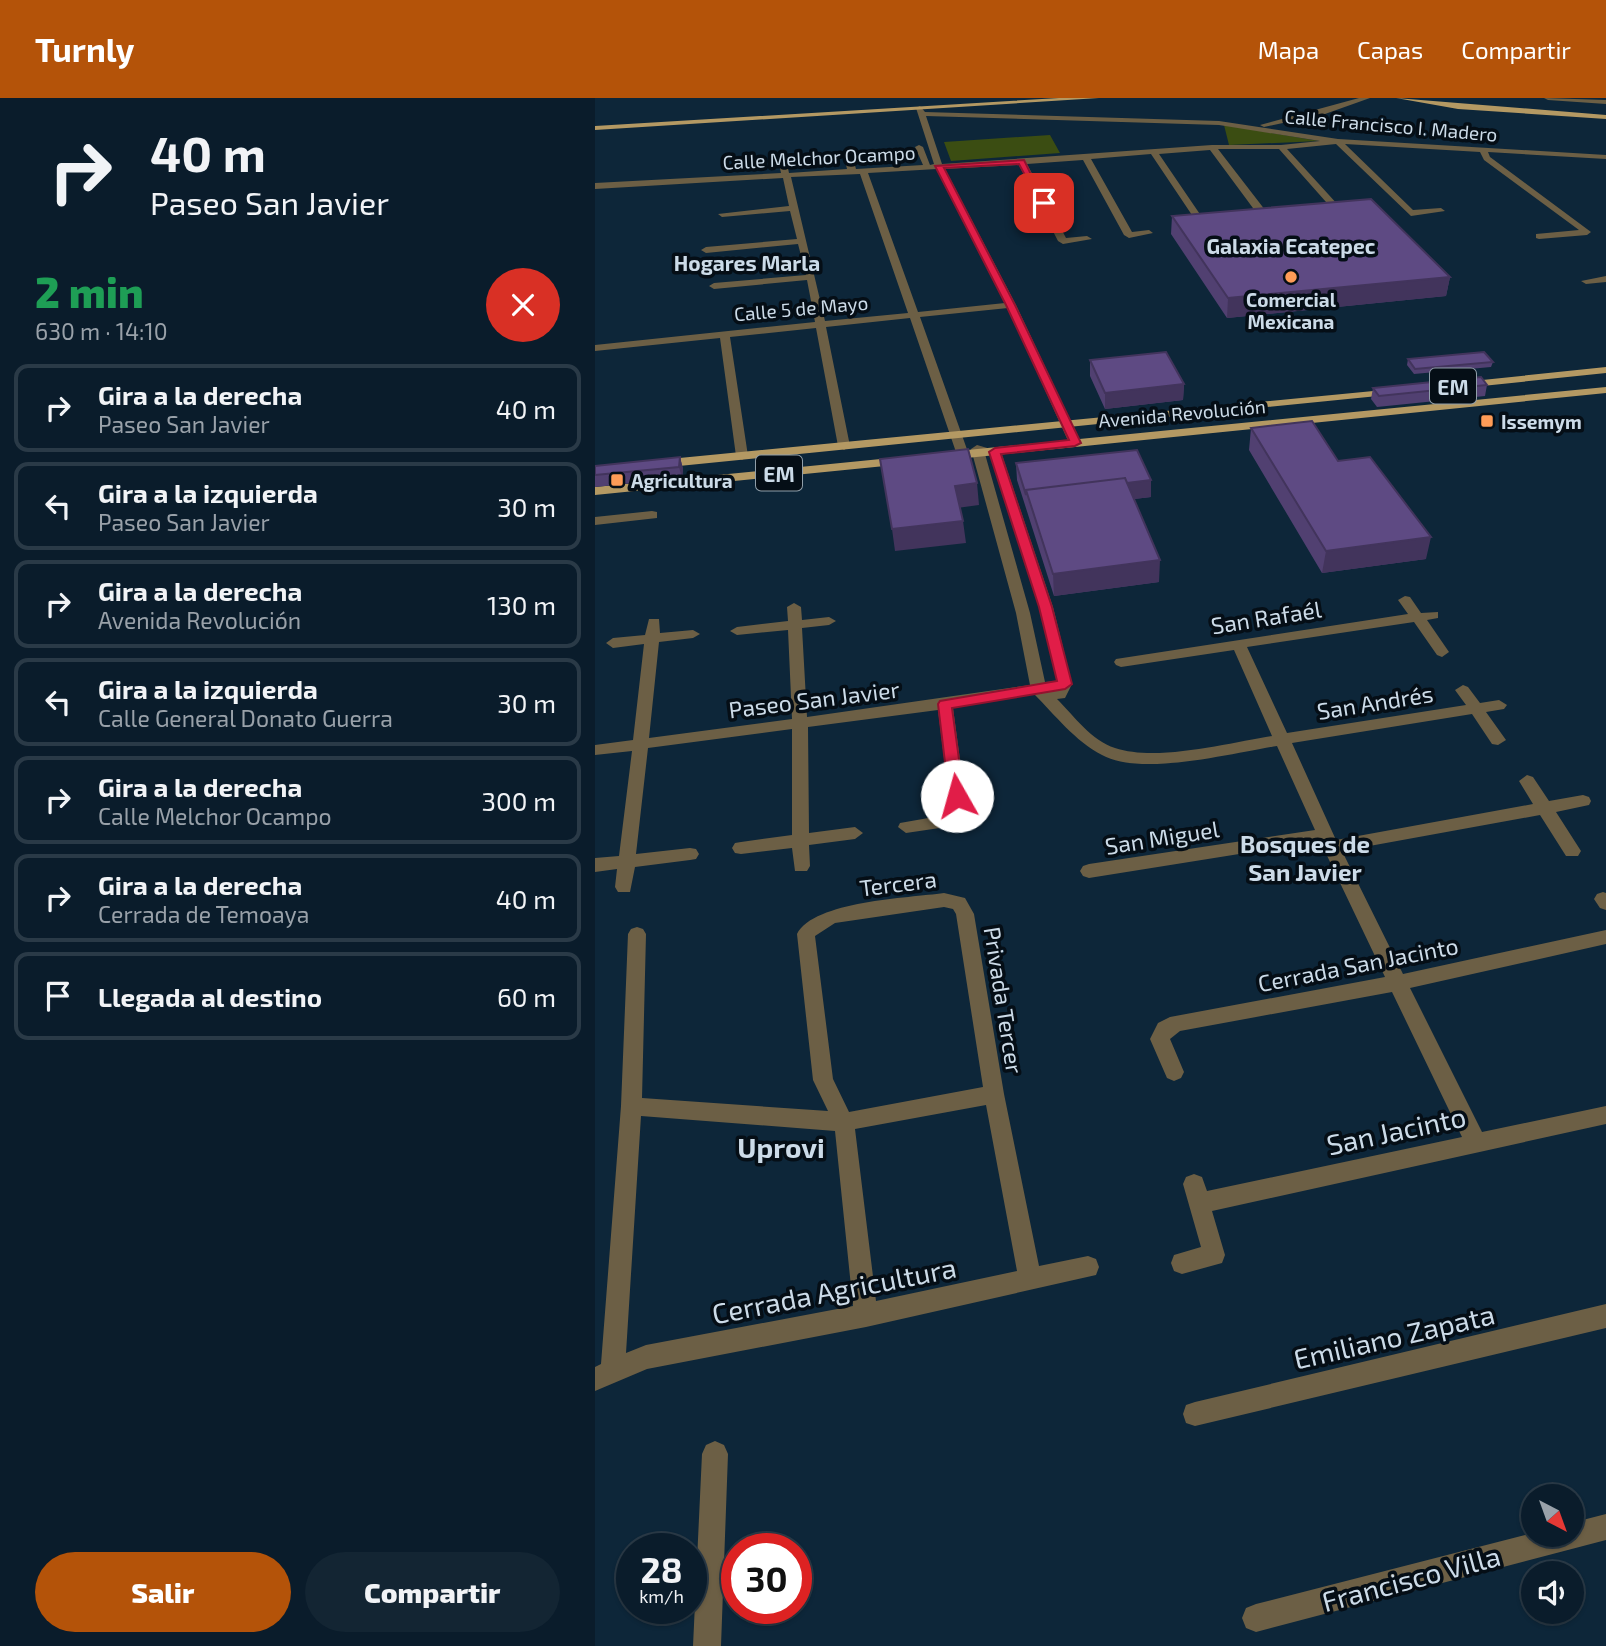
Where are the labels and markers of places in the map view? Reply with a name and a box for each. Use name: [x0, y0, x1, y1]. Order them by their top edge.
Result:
pin: [1014, 173, 1074, 233]
marker: Comercial Mexicana: [1283, 269, 1299, 285]
place label: Comercial Mexicana: [1246, 288, 1337, 333]
place label: Issemym: [1501, 410, 1582, 434]
marker: Issemym: [1479, 413, 1495, 429]
place label: Agricultura: [631, 469, 733, 492]
marker: Agricultura: [609, 472, 625, 488]

